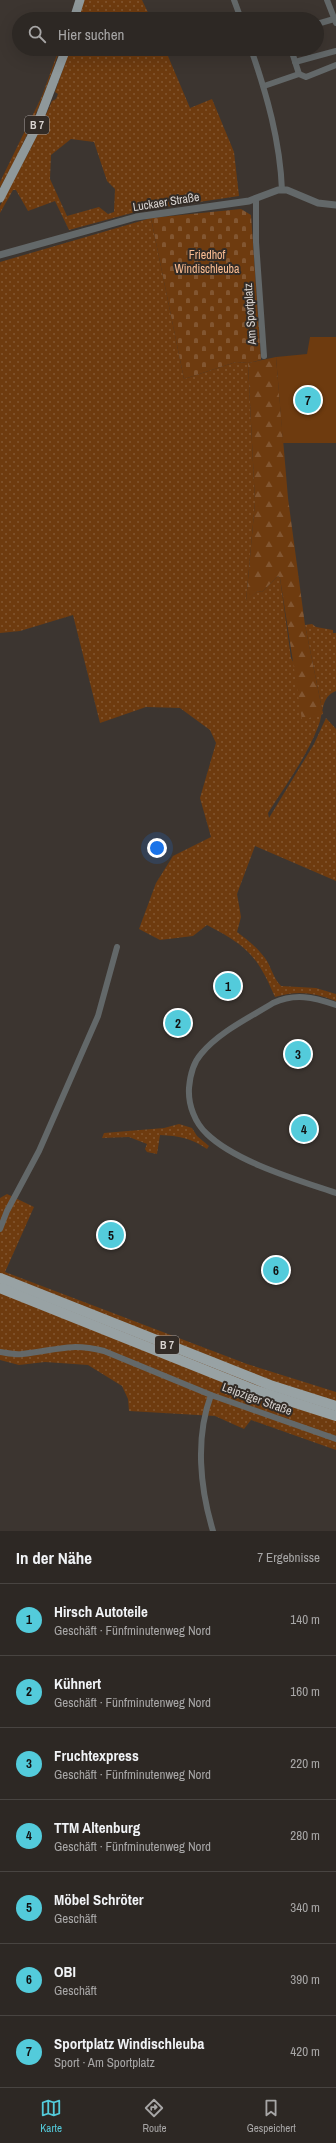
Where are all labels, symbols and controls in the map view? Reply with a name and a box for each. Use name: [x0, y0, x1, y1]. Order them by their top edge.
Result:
search box: [12, 12, 324, 56]
icon: search: [26, 23, 48, 45]
text: Hier suchen: [58, 24, 124, 45]
road number: B 7: [25, 116, 49, 134]
street label: Luckaer Straße: [132, 189, 200, 215]
park label: Friedhof Windischleuba: [174, 247, 240, 277]
street label: Am Sportplatz: [240, 283, 260, 346]
pin: 7: [295, 385, 321, 415]
your location: [147, 838, 167, 858]
pin: 1: [215, 971, 241, 1001]
pin: 2: [165, 1008, 191, 1038]
pin: 3: [285, 1039, 311, 1069]
pin: 4: [291, 1114, 317, 1144]
pin: 5: [98, 1220, 124, 1250]
pin: 6: [263, 1255, 289, 1285]
road number: B 7: [155, 1336, 179, 1354]
street label: Leipziger Straße: [220, 1379, 294, 1419]
text: In der Nähe: [16, 1546, 92, 1569]
text: 7 Ergebnisse: [257, 1549, 320, 1566]
text: Hirsch Autoteile: [54, 1601, 148, 1622]
text: 1: [26, 1611, 32, 1628]
text: 140 m: [290, 1611, 320, 1628]
text: Geschäft · Fünfminutenweg Nord: [54, 1622, 211, 1639]
text: Kühnert: [54, 1673, 101, 1694]
text: 2: [26, 1683, 32, 1700]
text: 160 m: [290, 1683, 320, 1700]
text: Geschäft · Fünfminutenweg Nord: [54, 1694, 211, 1711]
text: Fruchtexpress: [54, 1745, 139, 1766]
text: 3: [26, 1755, 32, 1772]
text: 220 m: [290, 1755, 320, 1772]
text: Geschäft · Fünfminutenweg Nord: [54, 1766, 211, 1783]
text: TTM Altenburg: [54, 1817, 140, 1838]
text: 4: [26, 1827, 32, 1844]
text: 280 m: [290, 1827, 320, 1844]
text: Geschäft · Fünfminutenweg Nord: [54, 1838, 211, 1855]
text: Möbel Schröter: [54, 1889, 144, 1910]
text: 5: [26, 1899, 32, 1916]
text: 340 m: [290, 1899, 320, 1916]
text: Geschäft: [54, 1910, 97, 1927]
text: OBI: [54, 1961, 76, 1982]
text: 6: [26, 1971, 32, 1988]
text: 390 m: [290, 1971, 320, 1988]
text: Geschäft: [54, 1982, 97, 1999]
text: Sportplatz Windischleuba: [54, 2033, 204, 2054]
text: 7: [26, 2043, 32, 2060]
text: 420 m: [290, 2043, 320, 2060]
text: Sport · Am Sportplatz: [54, 2054, 155, 2071]
tab: Karte: [40, 2097, 62, 2135]
tab: Route: [142, 2097, 166, 2135]
tab: Gespeichert: [247, 2097, 296, 2135]

